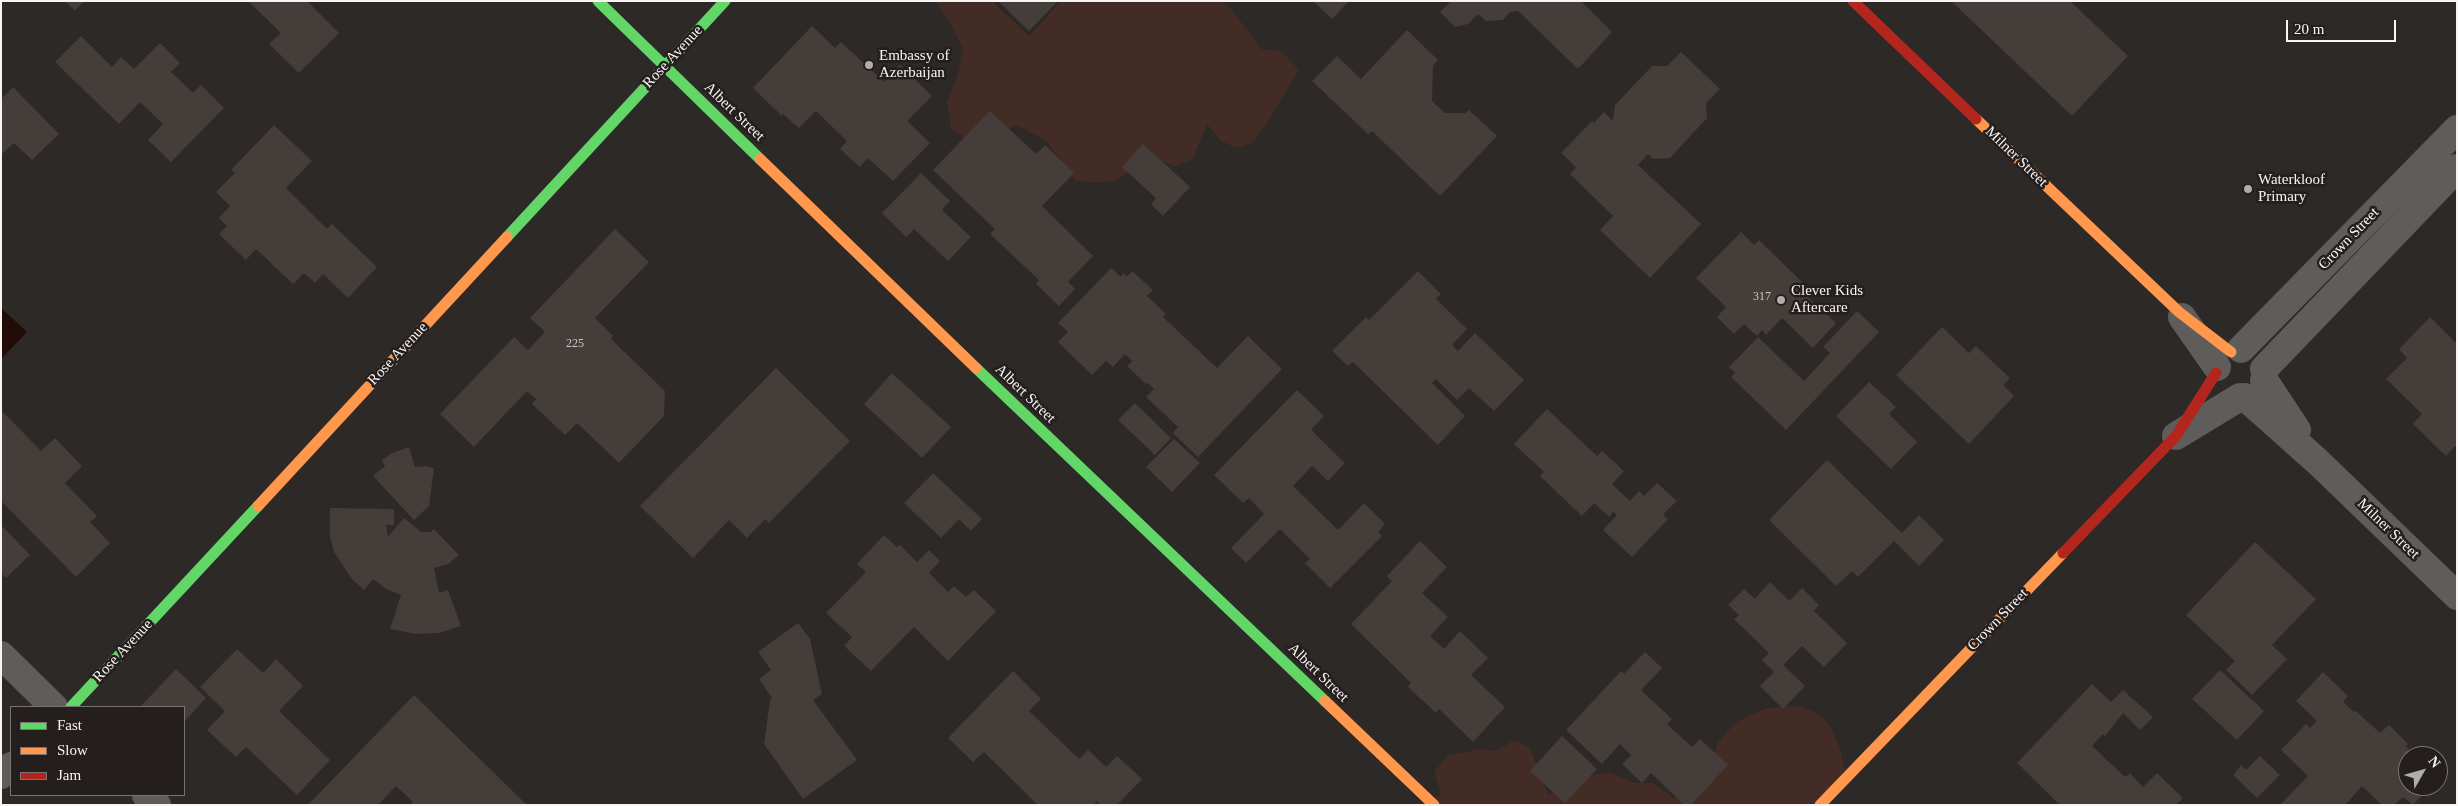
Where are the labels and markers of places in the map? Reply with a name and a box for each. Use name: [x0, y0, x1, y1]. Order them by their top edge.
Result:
place label: Embassy of Azerbaijan: [879, 47, 949, 82]
marker: Embassy of Azerbaijan: [863, 59, 875, 71]
place label: Waterkloof Primary: [2258, 171, 2325, 206]
marker: Waterkloof Primary: [2242, 183, 2254, 195]
place label: Clever Kids Aftercare: [1791, 282, 1863, 317]
marker: Clever Kids Aftercare: [1775, 294, 1787, 306]

